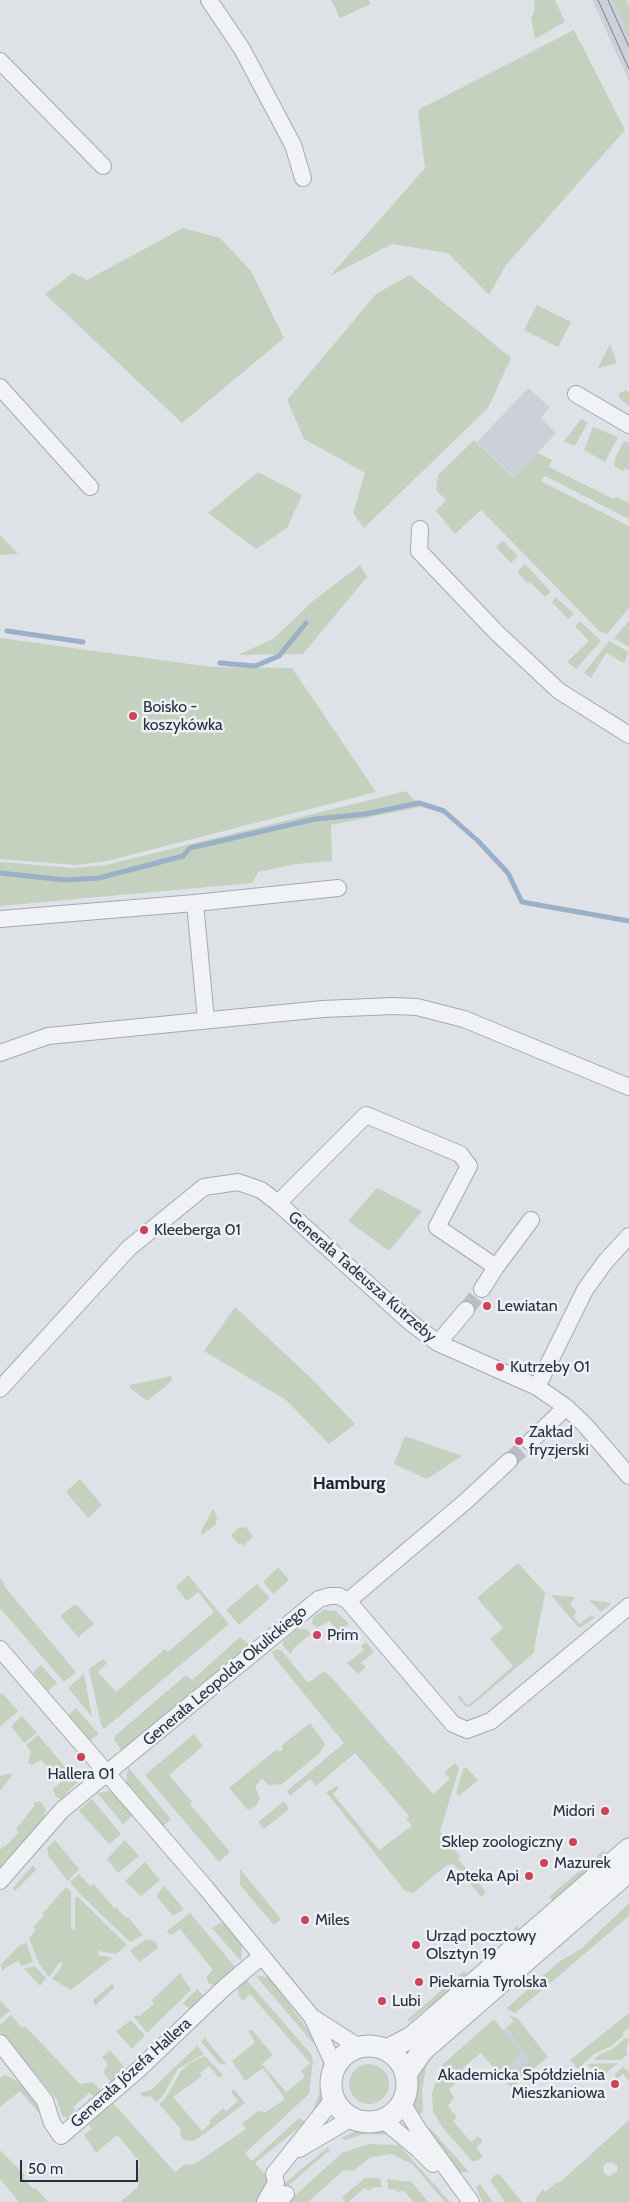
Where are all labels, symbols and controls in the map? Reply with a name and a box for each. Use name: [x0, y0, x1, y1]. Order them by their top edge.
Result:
place label: Boisko - koszykówka: [143, 697, 223, 735]
marker: Boisko - koszykówka: [127, 710, 139, 722]
street label: Generała Tadeusza Kutrzeby: [284, 1208, 440, 1346]
place label: Kleeberga 01: [154, 1220, 241, 1240]
marker: Kleeberga 01: [138, 1224, 150, 1236]
place label: Lewiatan: [497, 1296, 558, 1316]
marker: Lewiatan: [481, 1300, 493, 1312]
place label: Kutrzeby 01: [510, 1357, 590, 1377]
marker: Kutrzeby 01: [494, 1361, 506, 1373]
place label: Zakład fryzjerski: [529, 1422, 589, 1460]
marker: Zakład fryzjerski: [513, 1435, 525, 1447]
district label: Hamburg: [313, 1473, 385, 1495]
street label: Generała Leopolda Okulickiego: [139, 1602, 311, 1750]
place label: Prim: [327, 1625, 359, 1645]
marker: Prim: [311, 1629, 323, 1641]
marker: Hallera 01: [75, 1751, 87, 1763]
place label: Hallera 01: [47, 1764, 115, 1784]
place label: Midori: [553, 1801, 595, 1821]
marker: Midori: [599, 1805, 611, 1817]
place label: Sklep zoologiczny: [441, 1832, 563, 1852]
marker: Sklep zoologiczny: [567, 1836, 579, 1848]
place label: Mazurek: [554, 1853, 611, 1873]
marker: Mazurek: [538, 1857, 550, 1869]
place label: Apteka Api: [446, 1866, 519, 1886]
marker: Apteka Api: [523, 1870, 535, 1882]
place label: Miles: [315, 1910, 350, 1930]
marker: Miles: [299, 1914, 311, 1926]
place label: Urząd pocztowy Olsztyn 19: [426, 1926, 536, 1964]
marker: Urząd pocztowy Olsztyn 19: [410, 1939, 422, 1951]
place label: Piekarnia Tyrolska: [429, 1972, 547, 1992]
marker: Piekarnia Tyrolska: [413, 1976, 425, 1988]
place label: Lubi: [392, 1991, 421, 2011]
marker: Lubi: [376, 1995, 388, 2007]
street label: Generała Józefa Hallera: [67, 2014, 195, 2132]
place label: Akademicka Spółdzielnia Mieszkaniowa: [438, 2065, 605, 2103]
marker: Akademicka Spółdzielnia Mieszkaniowa: [609, 2078, 621, 2090]
scale bar: [22, 2150, 140, 2182]
text: 50 m: [28, 2160, 63, 2178]

